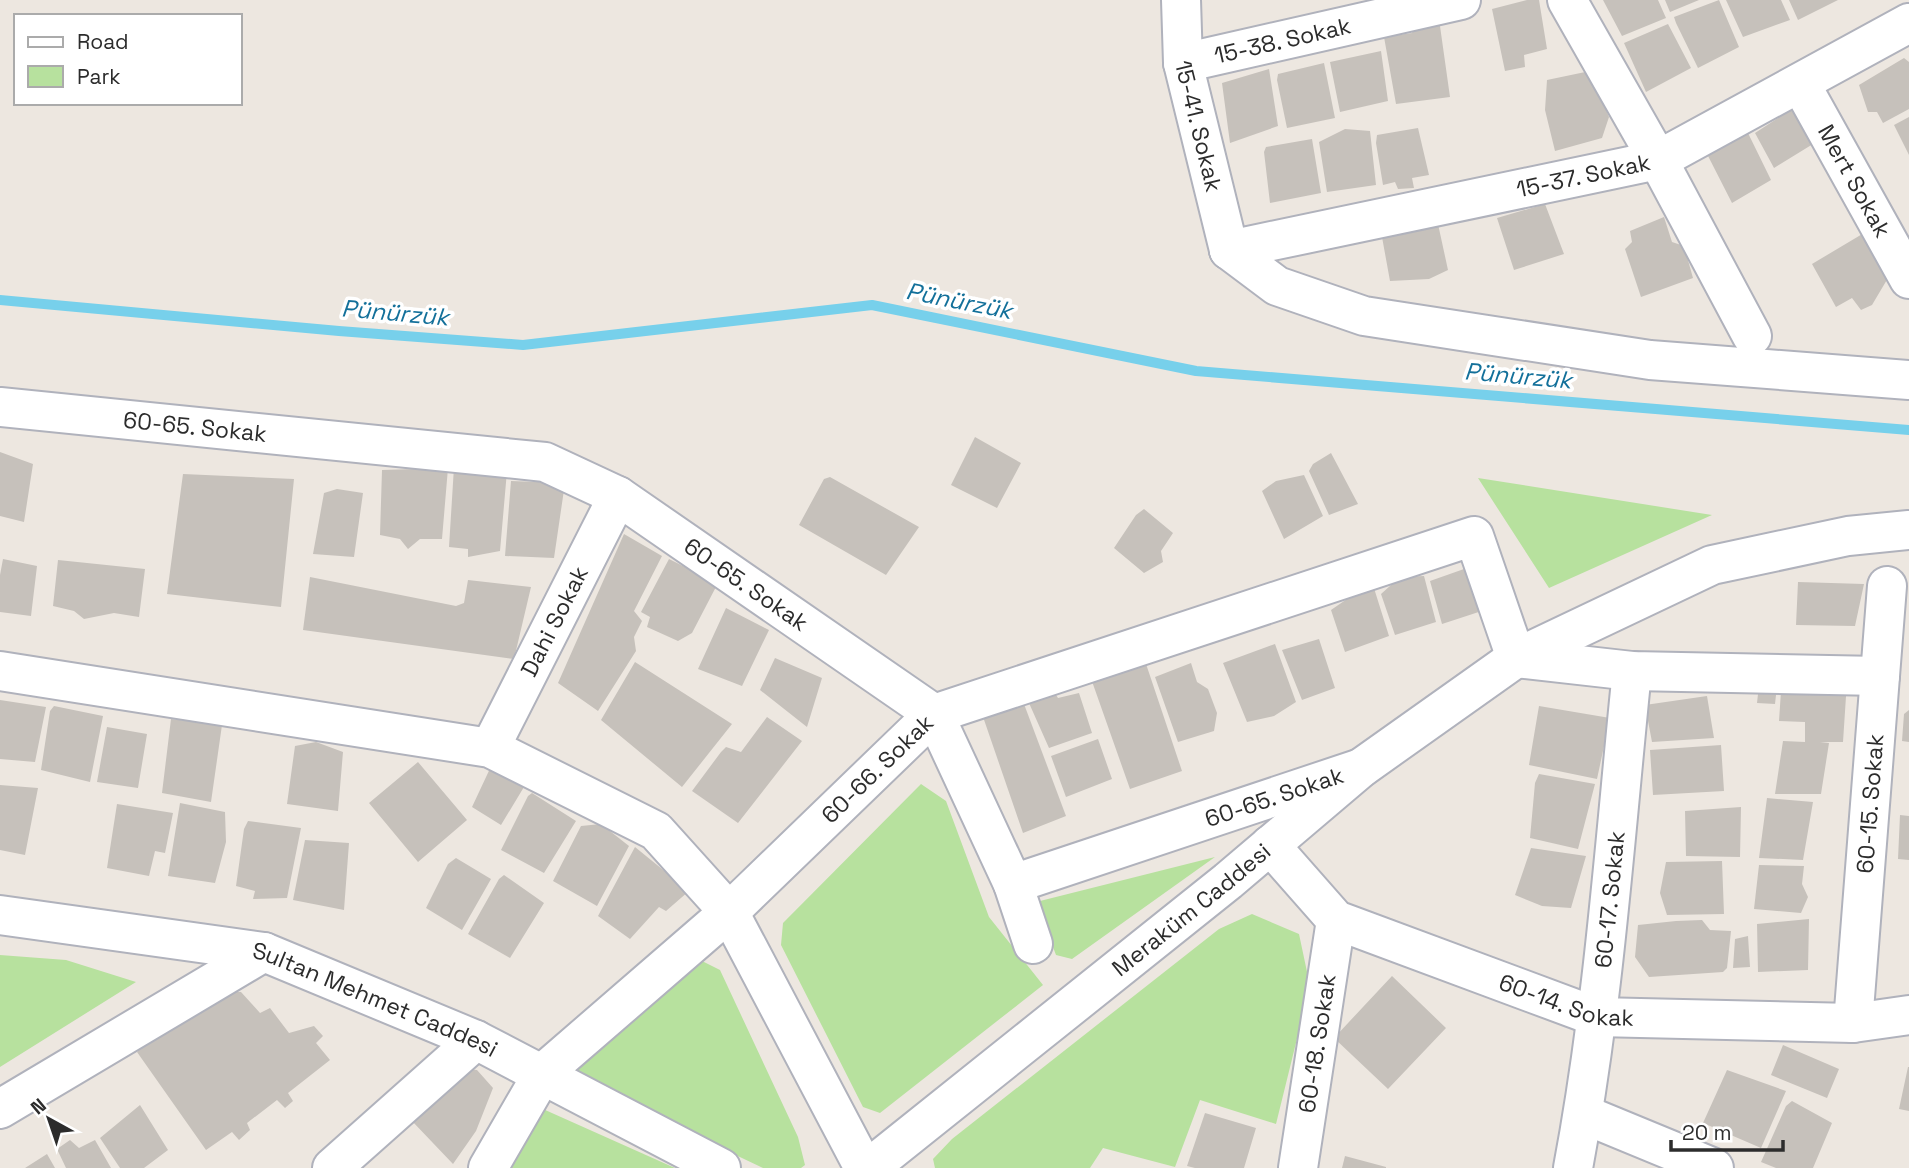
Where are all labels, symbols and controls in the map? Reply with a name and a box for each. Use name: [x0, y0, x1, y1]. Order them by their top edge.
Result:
street label: 15-38. Sokak: [1211, 10, 1354, 70]
legend: [14, 14, 242, 105]
text: Road: [77, 28, 129, 55]
street label: 15-41. Sokak: [1168, 57, 1229, 195]
text: Park: [77, 63, 121, 90]
street label: Mert Sokak: [1811, 119, 1898, 243]
street label: 15-37. Sokak: [1514, 147, 1653, 204]
water label: Pünürzük: [903, 275, 1018, 327]
water label: Pünürzük: [340, 292, 453, 333]
water label: Pünürzük: [1463, 355, 1576, 396]
street label: 60-65. Sokak: [122, 405, 268, 449]
street label: 60-65. Sokak: [678, 531, 814, 638]
street label: Dahi Sokak: [514, 561, 595, 682]
street label: 60-66. Sokak: [815, 708, 940, 830]
street label: 60-15. Sokak: [1850, 733, 1890, 874]
street label: 60-65. Sokak: [1201, 760, 1347, 834]
street label: 60-17. Sokak: [1588, 830, 1632, 970]
street label: Meraküm Caddesi: [1106, 836, 1277, 983]
street label: Sultan Mehmet Caddesi: [251, 936, 503, 1064]
street label: 60-14. Sokak: [1495, 967, 1634, 1033]
street label: 60-18. Sokak: [1292, 972, 1343, 1115]
north arrow: [14, 1084, 84, 1154]
text: N: [25, 1093, 51, 1120]
scale bar: [1671, 1108, 1783, 1152]
text: 20 m: [1682, 1119, 1732, 1146]

